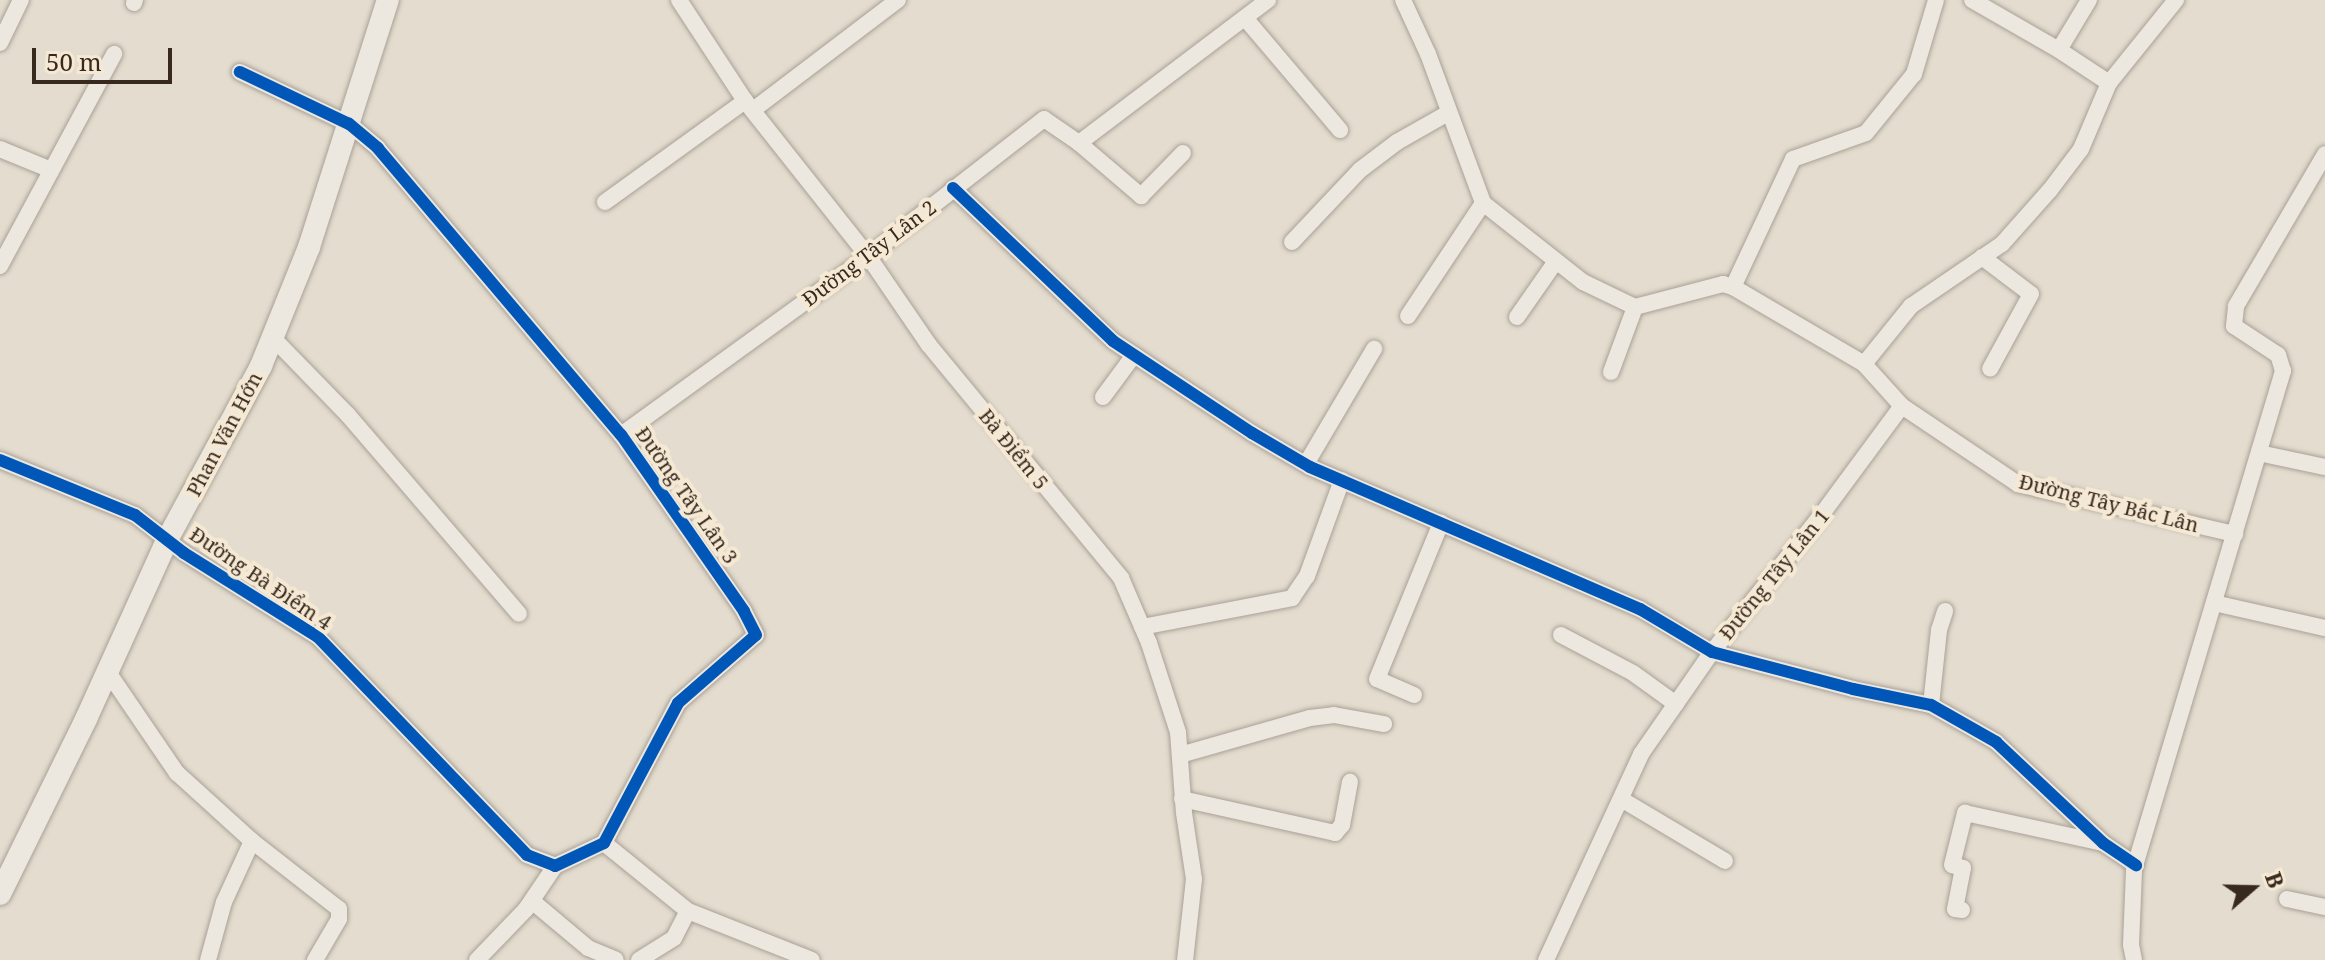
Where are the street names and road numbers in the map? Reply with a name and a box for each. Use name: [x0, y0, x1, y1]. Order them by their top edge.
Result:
street label: Đường Tây Lân 2: [797, 195, 941, 311]
street label: Phan Văn Hớn: [181, 368, 267, 500]
street label: Bà Điểm 5: [974, 404, 1054, 494]
street label: Đường Tây Lân 3: [631, 422, 743, 568]
street label: Đường Tây Bắc Lân: [2017, 469, 2201, 537]
street label: Đường Tây Lân 1: [1714, 504, 1834, 644]
street label: Đường Bà Điểm 4: [186, 522, 336, 634]

